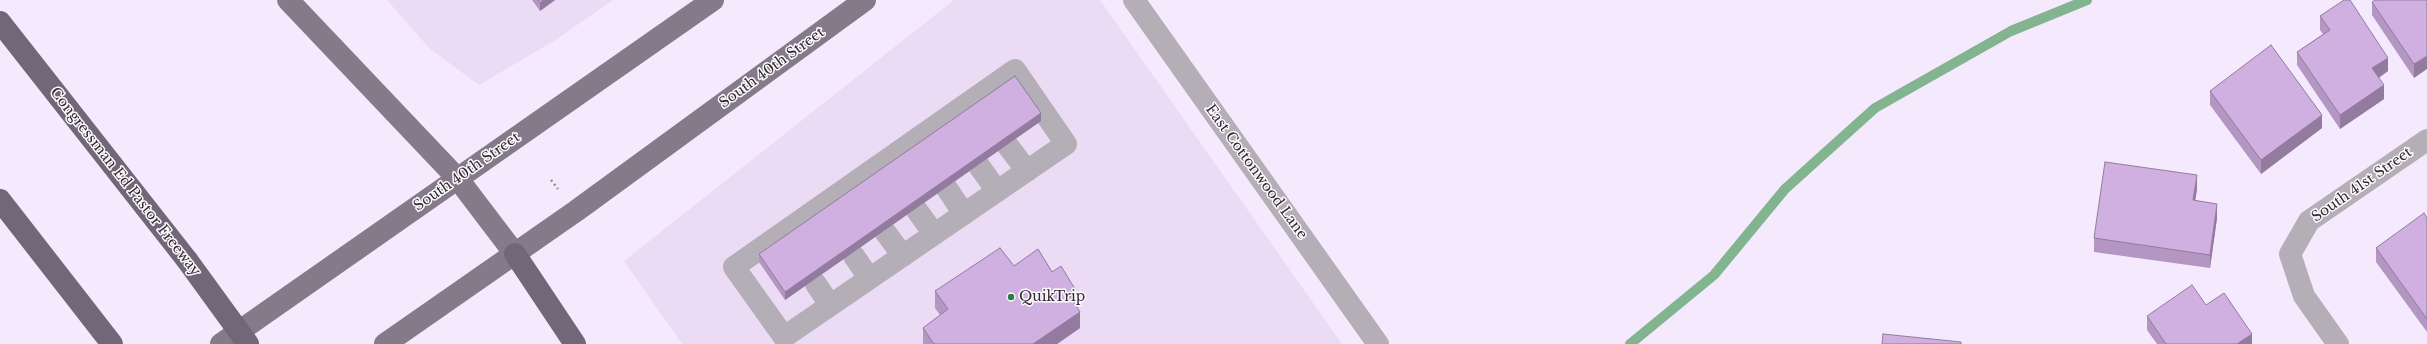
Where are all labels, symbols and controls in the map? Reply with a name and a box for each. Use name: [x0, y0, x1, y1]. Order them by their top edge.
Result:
street label: South 40th Street: [716, 24, 828, 112]
street label: Congressman Ed Pastor Freeway: [46, 85, 204, 279]
street label: East Cottonwood Lane: [1202, 101, 1310, 243]
street label: South 40th Street: [411, 129, 523, 215]
street label: South 41st Street: [2309, 144, 2415, 226]
place label: QuikTrip: [1019, 289, 1085, 305]
marker: QuikTrip: [1006, 292, 1016, 302]

